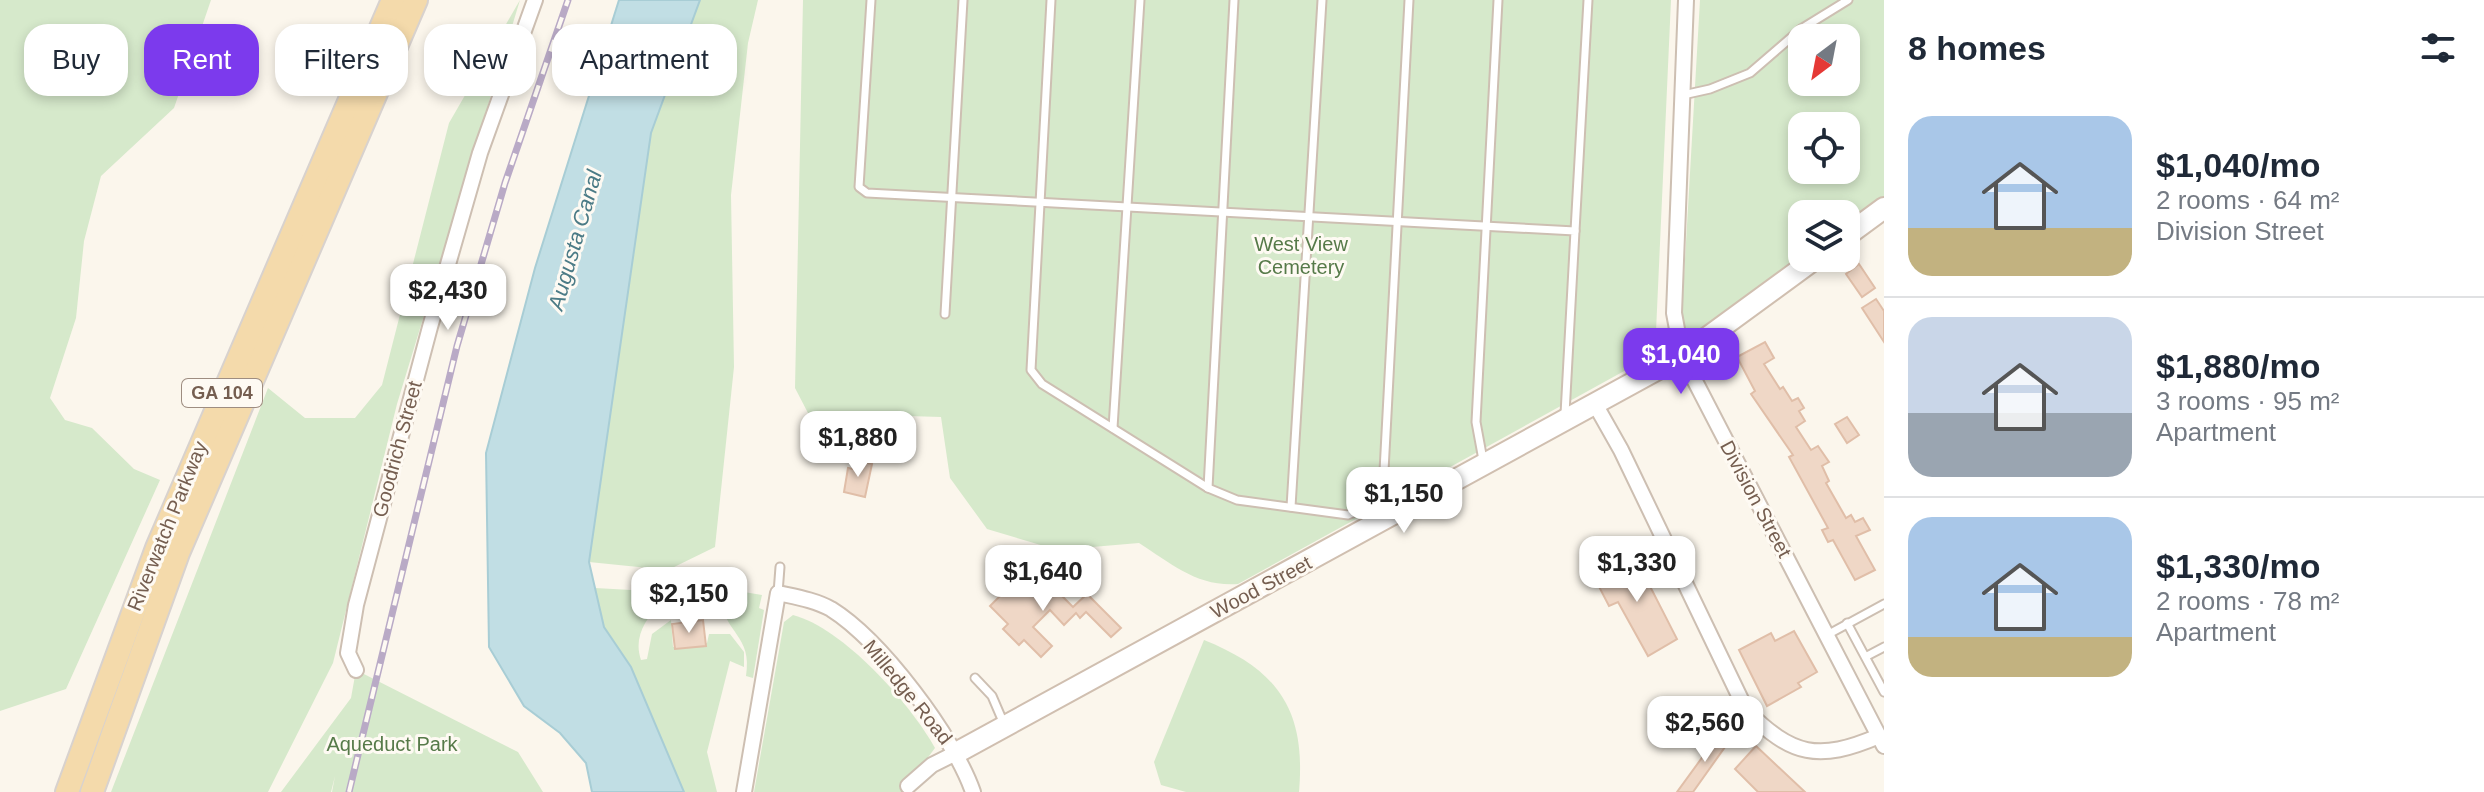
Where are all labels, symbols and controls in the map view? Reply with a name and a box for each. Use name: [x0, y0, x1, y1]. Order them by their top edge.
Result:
chip: Buy: [24, 24, 128, 96]
chip: Rent: [144, 24, 259, 96]
chip: Filters: [275, 24, 408, 96]
chip: New: [424, 24, 536, 96]
chip: Apartment: [552, 24, 737, 96]
north arrow: [1788, 24, 1860, 96]
map controls: [1788, 24, 1860, 272]
icon: filters: [2416, 26, 2460, 70]
text: 8 homes: [1908, 29, 2046, 67]
button: locate: [1788, 112, 1860, 184]
text: $1,040/mo: [2156, 146, 2320, 184]
icon: home: [1972, 148, 2068, 244]
water label: Augusta Canal: [543, 166, 607, 315]
text: 2 rooms · 64 m²: [2156, 185, 2340, 215]
button: layers: [1788, 200, 1860, 272]
text: Division Street: [2156, 216, 2324, 246]
park label: West View Cemetery: [1254, 233, 1348, 278]
pin: $2,430: [383, 264, 513, 332]
text: $2,430: [408, 275, 488, 305]
pin: $1,040: [1616, 328, 1746, 396]
text: $1,040: [1641, 339, 1721, 369]
text: $1,880/mo: [2156, 347, 2320, 385]
icon: home: [1972, 349, 2068, 445]
street label: Goodrich Street: [368, 378, 426, 519]
road number: GA 104: [182, 379, 262, 407]
text: 3 rooms · 95 m²: [2156, 386, 2340, 416]
pin: $1,880: [793, 411, 923, 479]
text: Apartment: [2156, 417, 2276, 447]
text: $1,880: [818, 422, 898, 452]
street label: Division Street: [1716, 437, 1796, 561]
street label: Riverwatch Parkway: [123, 438, 211, 614]
pin: $1,150: [1339, 467, 1469, 535]
text: $1,150: [1364, 478, 1444, 508]
pin: $1,330: [1572, 536, 1702, 604]
pin: $1,640: [978, 545, 1108, 613]
text: $1,330: [1597, 547, 1677, 577]
text: $1,330/mo: [2156, 547, 2320, 585]
icon: home: [1972, 549, 2068, 645]
street label: Wood Street: [1207, 551, 1315, 623]
text: $1,640: [1003, 556, 1083, 586]
pin: $2,150: [624, 567, 754, 635]
text: $2,150: [649, 578, 729, 608]
text: 2 rooms · 78 m²: [2156, 586, 2340, 616]
text: Apartment: [2156, 617, 2276, 647]
street label: Milledge Road: [859, 635, 957, 749]
pin: $2,560: [1640, 696, 1770, 764]
text: $2,560: [1665, 707, 1745, 737]
park label: Aqueduct Park: [326, 733, 459, 755]

